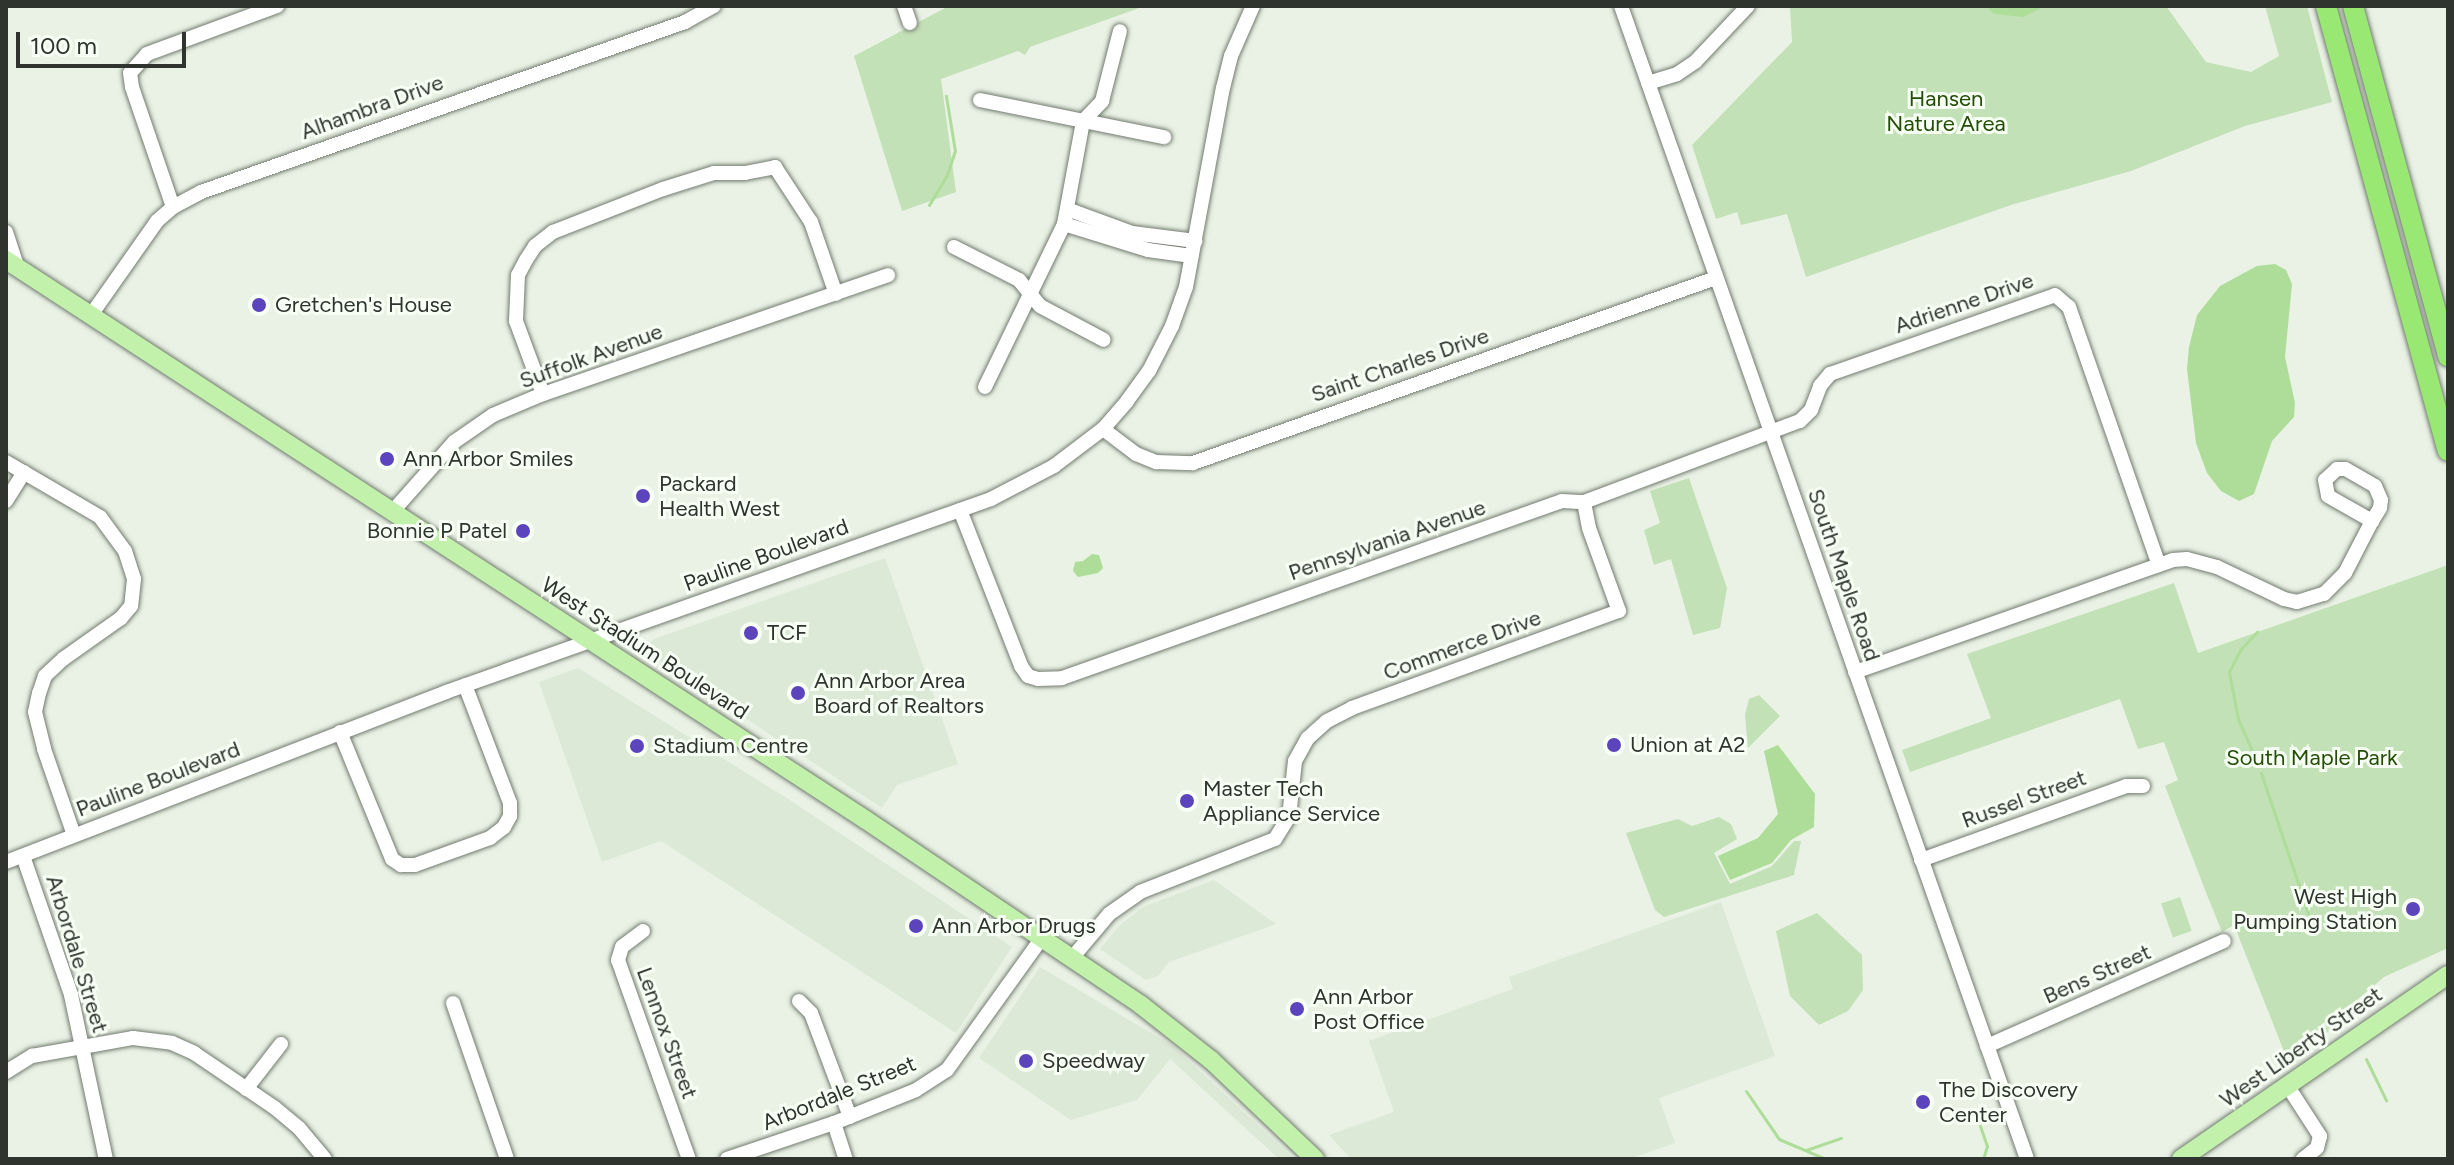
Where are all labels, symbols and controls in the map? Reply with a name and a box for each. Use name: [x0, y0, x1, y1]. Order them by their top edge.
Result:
scale bar: [20, 16, 190, 66]
text: 100 m: [30, 31, 97, 60]
street label: Alhambra Drive: [297, 69, 447, 145]
park label: Hansen Nature Area: [1886, 85, 2006, 136]
street label: Adrienne Drive: [1891, 267, 2037, 339]
place label: Gretchen's House: [275, 292, 452, 318]
marker: Gretchen's House: [250, 296, 268, 314]
street label: Suffolk Avenue: [516, 318, 666, 394]
street label: Saint Charles Drive: [1308, 322, 1492, 408]
place label: Ann Arbor Smiles: [403, 446, 573, 472]
marker: Ann Arbor Smiles: [378, 450, 396, 468]
place label: Packard Health West: [659, 470, 780, 522]
street label: South Maple Road: [1802, 485, 1886, 665]
marker: Packard Health West: [634, 487, 652, 505]
street label: Pennsylvania Avenue: [1285, 494, 1489, 586]
street label: Pauline Boulevard: [680, 513, 852, 597]
place label: Bonnie P Patel: [367, 518, 507, 544]
marker: Bonnie P Patel: [514, 522, 532, 540]
street label: West Stadium Boulevard: [537, 571, 753, 725]
street label: Commerce Drive: [1380, 604, 1544, 686]
place label: TCF: [767, 620, 807, 646]
marker: TCF: [742, 624, 760, 642]
place label: Ann Arbor Area Board of Realtors: [814, 667, 984, 718]
marker: Ann Arbor Area Board of Realtors: [789, 684, 807, 702]
place label: Union at A2: [1630, 732, 1746, 758]
place label: Stadium Centre: [653, 733, 808, 759]
street label: Pauline Boulevard: [72, 736, 244, 822]
marker: Union at A2: [1605, 736, 1623, 754]
marker: Stadium Centre: [628, 737, 646, 755]
park label: South Maple Park: [2226, 745, 2398, 771]
street label: Russel Street: [1958, 764, 2090, 834]
place label: Master Tech Appliance Service: [1203, 775, 1380, 826]
marker: Master Tech Appliance Service: [1178, 792, 1196, 810]
street label: Arbordale Street: [40, 872, 114, 1036]
place label: West High Pumping Station: [2233, 883, 2397, 934]
marker: West High Pumping Station: [2404, 900, 2422, 918]
place label: Ann Arbor Drugs: [932, 913, 1096, 939]
marker: Ann Arbor Drugs: [907, 917, 925, 935]
street label: Bens Street: [2039, 939, 2155, 1009]
street label: Lennox Street: [631, 964, 703, 1102]
street label: West Liberty Street: [2215, 981, 2387, 1113]
place label: Ann Arbor Post Office: [1313, 983, 1425, 1034]
marker: Ann Arbor Post Office: [1288, 1000, 1306, 1018]
place label: Speedway: [1042, 1048, 1145, 1074]
street label: Arbordale Street: [758, 1050, 920, 1136]
marker: Speedway: [1017, 1052, 1035, 1070]
place label: The Discovery Center: [1939, 1076, 2078, 1128]
marker: The Discovery Center: [1914, 1093, 1932, 1111]

